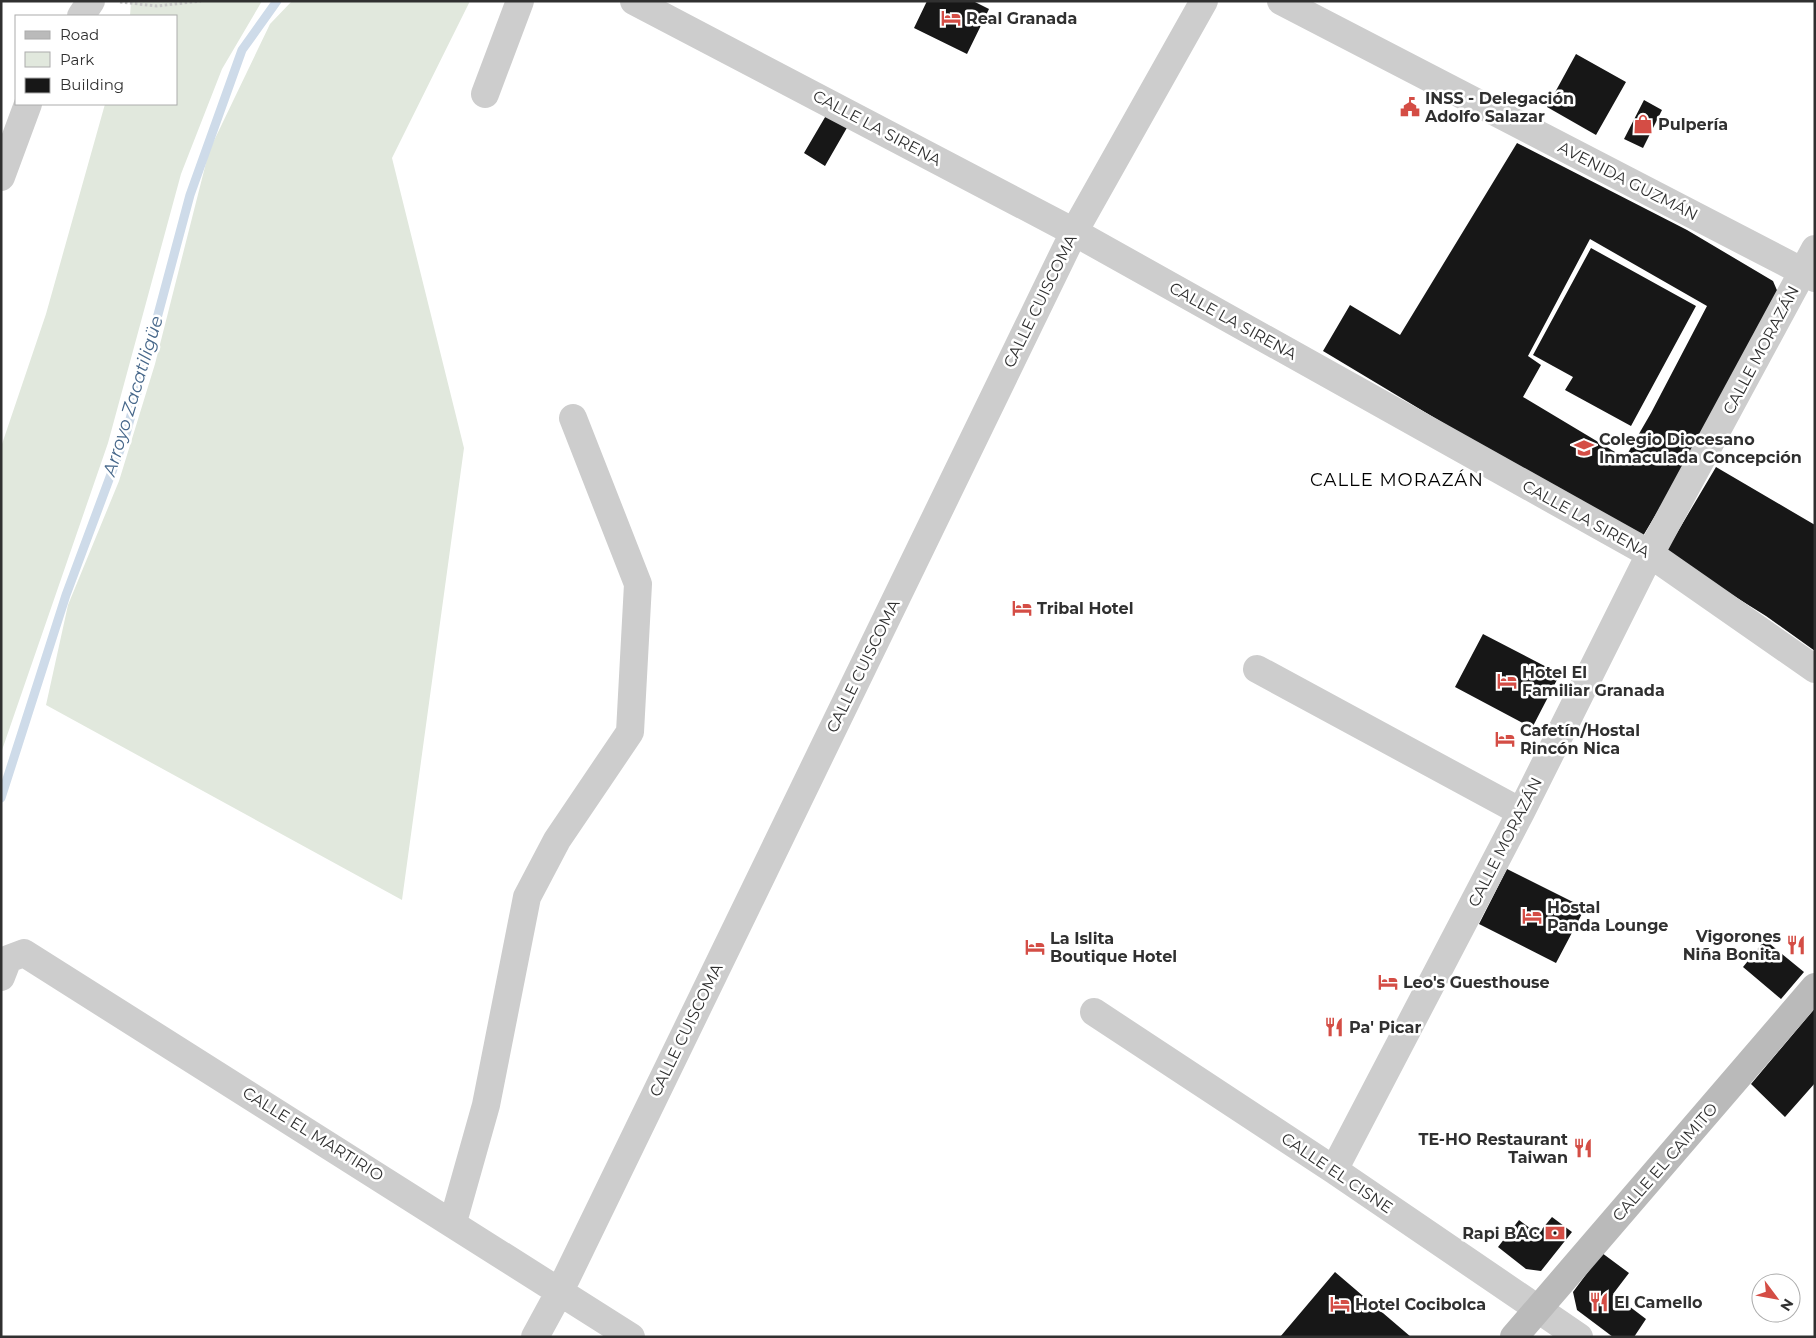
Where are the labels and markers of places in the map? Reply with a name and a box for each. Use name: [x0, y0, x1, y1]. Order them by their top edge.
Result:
hotel icon: Real Granada: [940, 7, 962, 29]
place label: Real Granada: [966, 9, 1077, 28]
place label: INSS - Delegación Adolfo Salazar: [1424, 89, 1574, 126]
public building icon: INSS - Delegación Adolfo Salazar: [1399, 96, 1421, 118]
shop icon: Pulpería: [1632, 113, 1654, 135]
place label: Pulpería: [1658, 115, 1728, 134]
place label: Colegio Diocesano Inmaculada Concepción: [1599, 430, 1802, 467]
school or university icon: Colegio Diocesano Inmaculada Concepción: [1573, 437, 1595, 459]
hotel icon: Tribal Hotel: [1011, 597, 1033, 619]
place label: Tribal Hotel: [1037, 599, 1133, 618]
place label: Hotel El Familiar Granada: [1522, 663, 1665, 700]
hotel icon: Hotel El Familiar Granada: [1496, 670, 1518, 692]
place label: Cafetín/Hostal Rincón Nica: [1520, 721, 1640, 758]
hotel icon: Cafetín/Hostal Rincón Nica: [1494, 728, 1516, 750]
place label: Hostal Panda Lounge: [1547, 898, 1668, 935]
hotel icon: Hostal Panda Lounge: [1521, 905, 1543, 927]
place label: Vigorones Niña Bonita: [1683, 927, 1781, 964]
place label: La Islita Boutique Hotel: [1050, 929, 1177, 966]
restaurant icon: Vigorones Niña Bonita: [1785, 934, 1807, 956]
hotel icon: La Islita Boutique Hotel: [1024, 936, 1046, 958]
hotel icon: Leo's Guesthouse: [1377, 971, 1399, 993]
place label: Leo's Guesthouse: [1403, 973, 1550, 992]
restaurant icon: Pa' Picar: [1323, 1016, 1345, 1038]
place label: Pa' Picar: [1349, 1018, 1421, 1037]
place label: TE-HO Restaurant Taiwan: [1419, 1130, 1568, 1167]
restaurant icon: TE-HO Restaurant Taiwan: [1572, 1137, 1594, 1159]
bank icon: Rapi BAC: [1544, 1222, 1566, 1244]
place label: Rapi BAC: [1462, 1224, 1540, 1243]
restaurant icon: El Camello: [1588, 1291, 1610, 1313]
hotel icon: Hotel Cocibolca: [1329, 1293, 1351, 1315]
place label: El Camello: [1614, 1293, 1703, 1312]
place label: Hotel Cocibolca: [1355, 1295, 1486, 1314]

